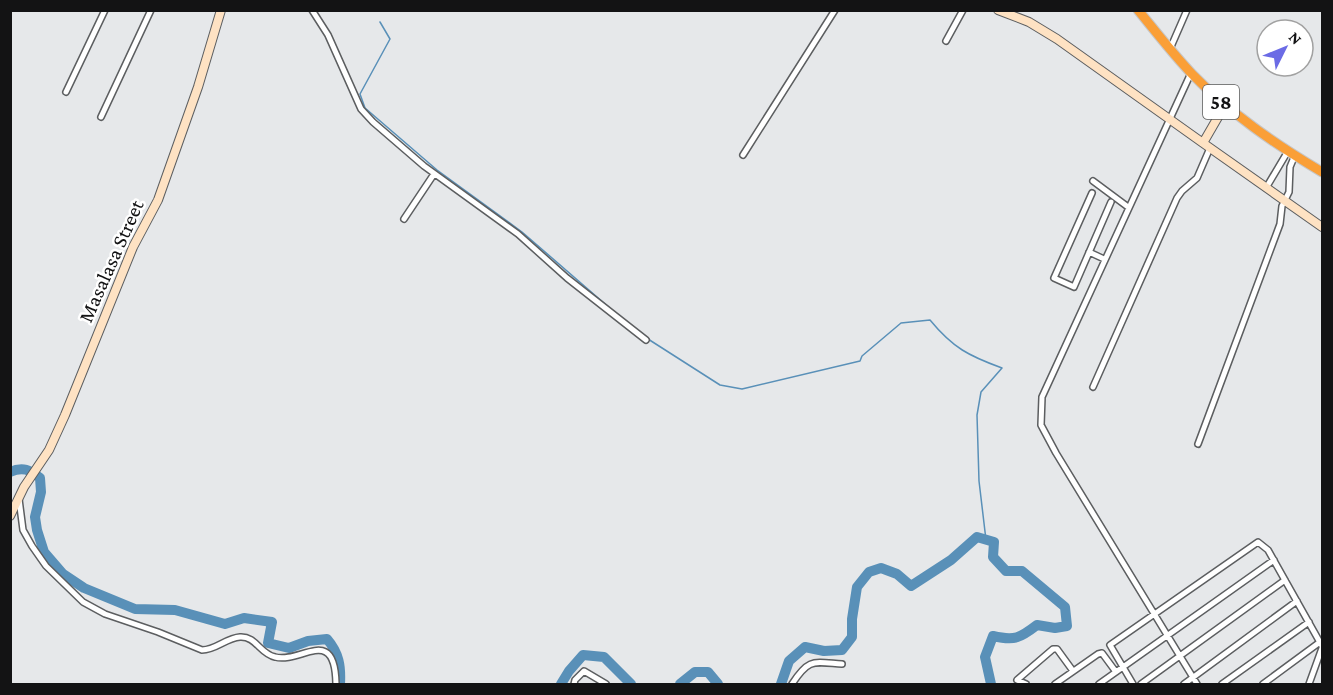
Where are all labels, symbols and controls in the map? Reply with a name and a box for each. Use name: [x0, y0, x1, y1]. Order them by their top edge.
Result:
north arrow: [1255, 18, 1315, 78]
text: N: [1286, 28, 1306, 48]
road number: 58: [1203, 85, 1239, 119]
street label: Masalasa Street: [73, 195, 149, 326]

